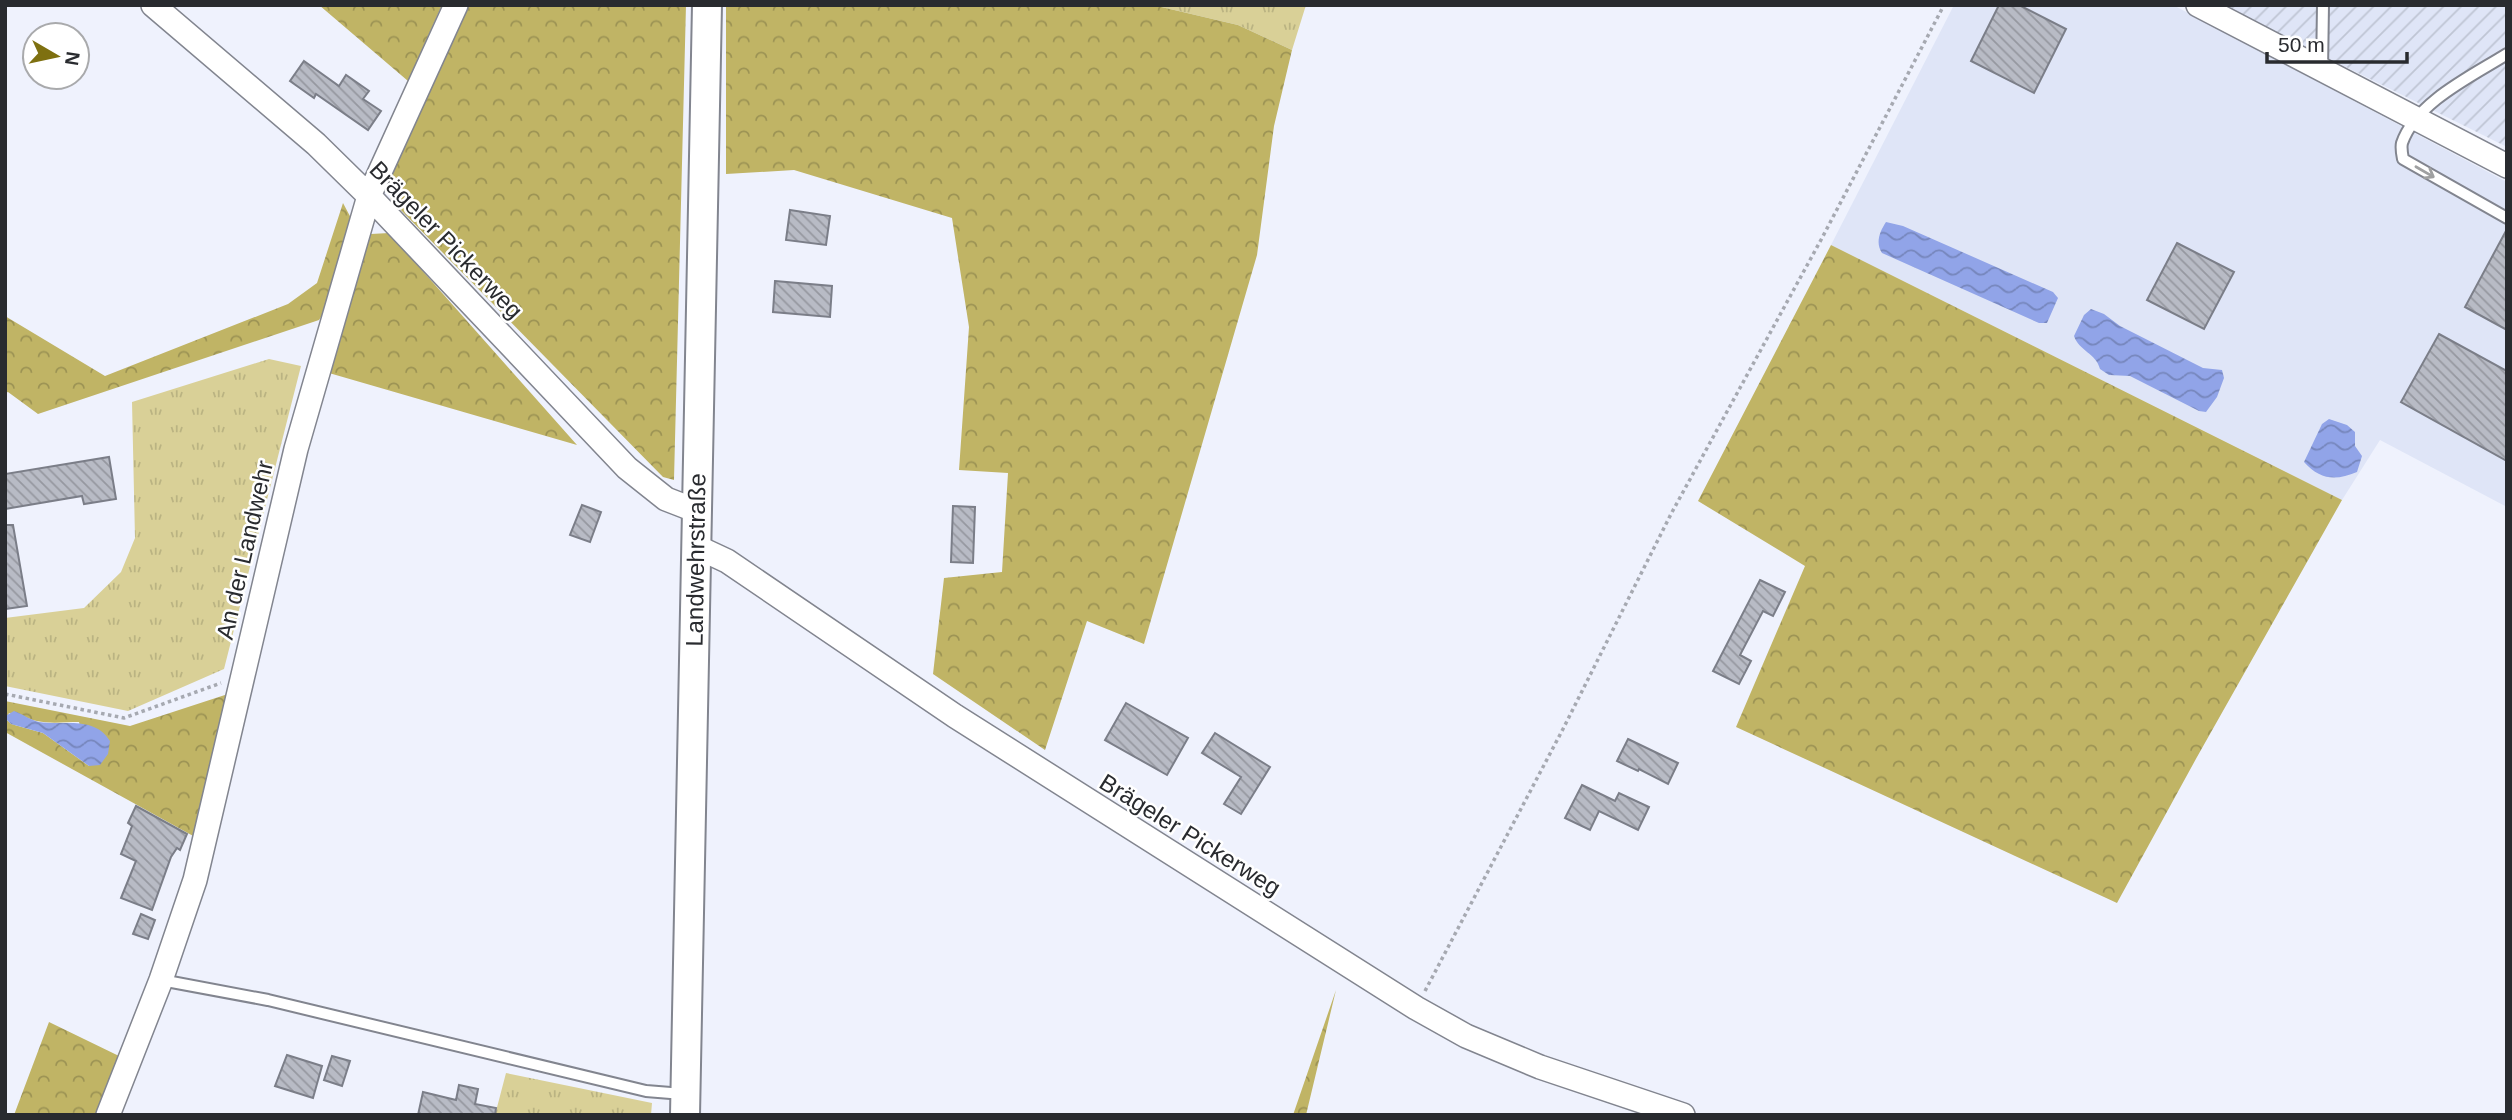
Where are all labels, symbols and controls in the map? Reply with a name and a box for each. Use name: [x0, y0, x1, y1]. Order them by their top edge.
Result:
north arrow: [21, 21, 91, 91]
scale bar: [2267, 21, 2407, 65]
text: 50 m: [2278, 33, 2325, 56]
text: N: [61, 50, 84, 67]
street label: Brägeler Pickerweg: [364, 155, 528, 324]
one-way arrow: [2414, 165, 2434, 179]
street label: An der Landwehr: [211, 458, 278, 642]
street label: Landwehrstraße: [680, 473, 711, 647]
street label: Brägeler Pickerweg: [1095, 768, 1286, 901]

